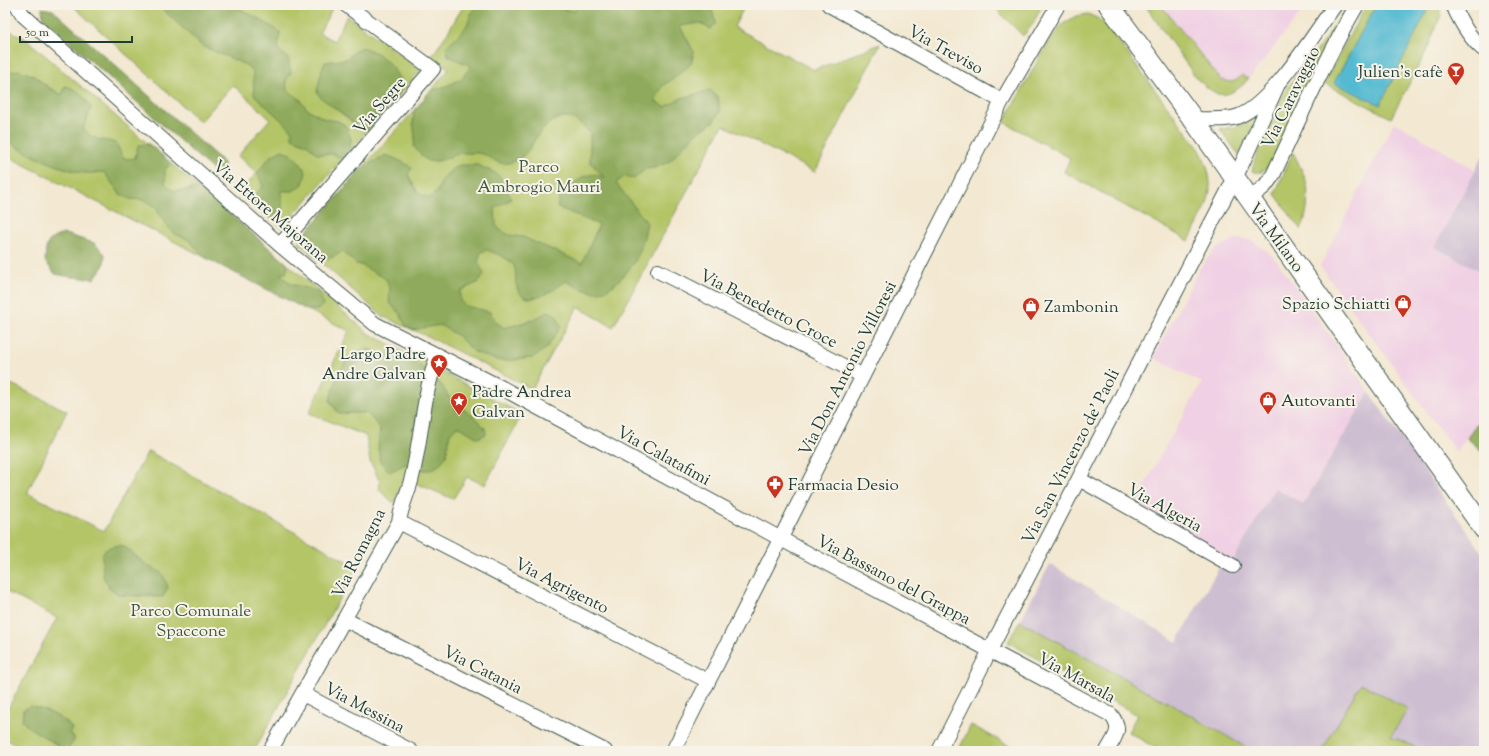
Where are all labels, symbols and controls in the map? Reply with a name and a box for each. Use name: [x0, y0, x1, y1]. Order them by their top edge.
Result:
scale bar: [20, 18, 132, 44]
street label: Via Treviso: [903, 20, 987, 81]
text: 50 m: [25, 24, 49, 42]
street label: Via Caravaggio: [1257, 43, 1327, 153]
place label: Julien's cafè: [1357, 61, 1443, 85]
bar icon: Julien's cafè: [1446, 61, 1466, 86]
street label: Via Segre: [349, 72, 412, 140]
street label: Via Ettore Majorana: [206, 155, 333, 270]
park label: Parco Ambrogio Mauri: [478, 156, 601, 200]
street label: Via Milano: [1242, 198, 1309, 278]
street label: Via Benedetto Croce: [695, 265, 841, 355]
street label: Via Don Antonio Villoresi: [794, 277, 904, 461]
place label: Spazio Schiatti: [1282, 293, 1390, 317]
shop icon: Spazio Schiatti: [1393, 293, 1413, 318]
shop icon: Zambonin: [1021, 296, 1041, 321]
place label: Zambonin: [1044, 296, 1119, 320]
place label: Largo Padre Andre Galvan: [322, 343, 426, 387]
place icon: Largo Padre Andre Galvan: [429, 353, 449, 378]
street label: Via San Vincenzo de' Paoli: [1017, 365, 1127, 549]
place label: Padre Andrea Galvan: [472, 381, 572, 425]
shop icon: Autovanti: [1258, 390, 1278, 415]
place label: Autovanti: [1281, 390, 1356, 414]
place icon: Padre Andrea Galvan: [449, 391, 469, 416]
street label: Via Calatafimi: [612, 421, 715, 493]
pharmacy icon: Farmacia Desio: [765, 474, 785, 499]
place label: Farmacia Desio: [788, 474, 899, 498]
street label: Via Algeria: [1122, 478, 1206, 539]
street label: Via Romagna: [327, 505, 393, 603]
street label: Via Bassano del Grappa: [812, 530, 975, 632]
street label: Via Agrigento: [510, 553, 612, 621]
park label: Parco Comunale Spaccone: [131, 600, 251, 644]
street label: Via Catania: [438, 640, 526, 701]
street label: Via Marsala: [1033, 647, 1119, 710]
street label: Via Messina: [319, 677, 409, 740]

